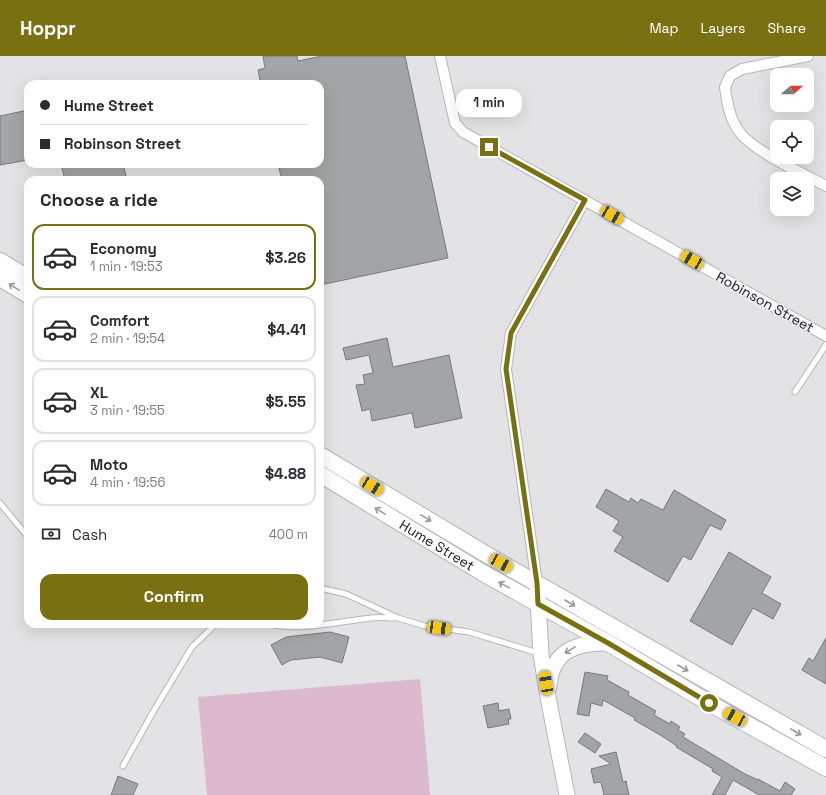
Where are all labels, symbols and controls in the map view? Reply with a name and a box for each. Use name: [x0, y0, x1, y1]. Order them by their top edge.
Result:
text: Hoppr: [20, 16, 76, 41]
text: Map: [649, 19, 679, 37]
text: Layers: [701, 19, 745, 37]
text: Share: [767, 19, 806, 37]
north arrow: [770, 68, 814, 112]
map controls: [770, 68, 814, 216]
callout: 1 min: [456, 89, 522, 117]
text: 1 min: [473, 94, 505, 111]
text: Hume Street: [64, 96, 154, 115]
button: locate: [770, 120, 814, 164]
text: Robinson Street: [64, 134, 181, 153]
route end: [480, 138, 498, 156]
button: layers: [770, 172, 814, 216]
text: Choose a ride: [40, 188, 158, 211]
car: [599, 204, 625, 226]
icon: car: [42, 239, 78, 275]
text: Economy: [90, 239, 157, 258]
text: $3.26: [265, 248, 306, 267]
car: [679, 249, 705, 271]
text: 1 min · 19:53: [90, 258, 163, 275]
street label: Robinson Street: [713, 268, 817, 336]
one-way arrow: [8, 282, 20, 290]
icon: car: [42, 311, 78, 347]
text: Comfort: [90, 311, 150, 330]
text: $4.41: [267, 320, 306, 339]
text: 2 min · 19:54: [90, 330, 165, 347]
icon: car: [42, 383, 78, 419]
text: XL: [90, 383, 108, 402]
text: $5.55: [265, 392, 306, 411]
text: 3 min · 19:55: [90, 402, 165, 419]
icon: car: [42, 455, 78, 491]
text: Moto: [90, 455, 128, 474]
text: $4.88: [265, 464, 306, 483]
text: 4 min · 19:56: [90, 474, 165, 491]
car: [359, 475, 385, 497]
one-way arrow: [375, 507, 386, 515]
street label: Hume Street: [396, 515, 478, 575]
one-way arrow: [420, 515, 432, 523]
icon: cash: [40, 523, 62, 545]
text: Cash: [72, 525, 107, 544]
text: 400 m: [269, 526, 308, 543]
car: [488, 552, 514, 574]
button: Confirm: [40, 574, 308, 620]
one-way arrow: [498, 581, 510, 588]
one-way arrow: [564, 599, 576, 607]
car: [426, 620, 452, 636]
one-way arrow: [565, 646, 576, 654]
one-way arrow: [677, 664, 689, 672]
car: [538, 670, 554, 696]
route start: [700, 694, 718, 712]
car: [722, 706, 748, 728]
one-way arrow: [790, 729, 802, 737]

